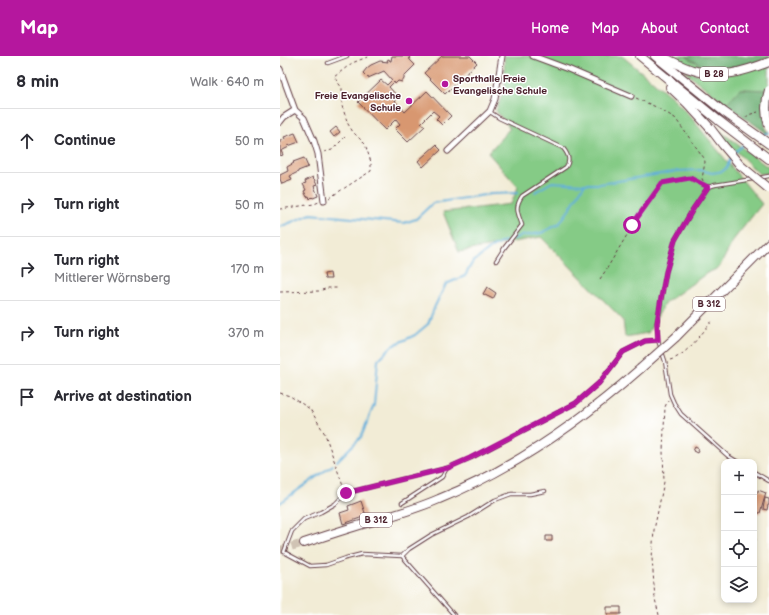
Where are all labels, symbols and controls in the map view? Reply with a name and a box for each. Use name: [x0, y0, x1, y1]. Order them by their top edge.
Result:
text: Map: [20, 17, 58, 40]
text: Home: [531, 20, 569, 37]
text: Map: [591, 20, 619, 37]
text: About: [641, 20, 678, 37]
text: Contact: [700, 20, 749, 37]
road number: B 28: [700, 67, 728, 81]
text: 8 min: [16, 72, 59, 92]
place label: Sporthalle Freie Evangelische Schule: [453, 73, 547, 97]
text: Walk · 640 m: [190, 74, 264, 90]
marker: Sporthalle Freie Evangelische Schule: [440, 79, 450, 89]
place label: Freie Evangelische Schule: [315, 90, 401, 114]
marker: Freie Evangelische Schule: [404, 96, 414, 106]
icon: ahead: [16, 130, 38, 152]
text: Continue: [54, 131, 116, 150]
text: 50 m: [235, 133, 264, 149]
icon: right: [16, 194, 38, 216]
text: Turn right: [54, 195, 119, 214]
text: 50 m: [235, 197, 264, 213]
route start: [623, 216, 641, 234]
text: Turn right: [54, 251, 119, 270]
icon: right: [16, 258, 38, 280]
text: 170 m: [231, 261, 264, 277]
text: Mittlerer Wörnsberg: [54, 270, 170, 286]
road number: B 312: [693, 297, 725, 311]
icon: right: [16, 322, 38, 344]
text: Turn right: [54, 323, 119, 342]
text: 370 m: [228, 325, 264, 341]
icon: arrive: [16, 386, 38, 408]
text: Arrive at destination: [54, 387, 192, 406]
map controls: [721, 459, 757, 603]
button: +: [721, 459, 757, 495]
route end: [337, 484, 355, 502]
button: −: [721, 495, 757, 531]
road number: B 312: [360, 513, 392, 527]
button: locate: [721, 531, 757, 567]
button: layers: [721, 567, 757, 603]

